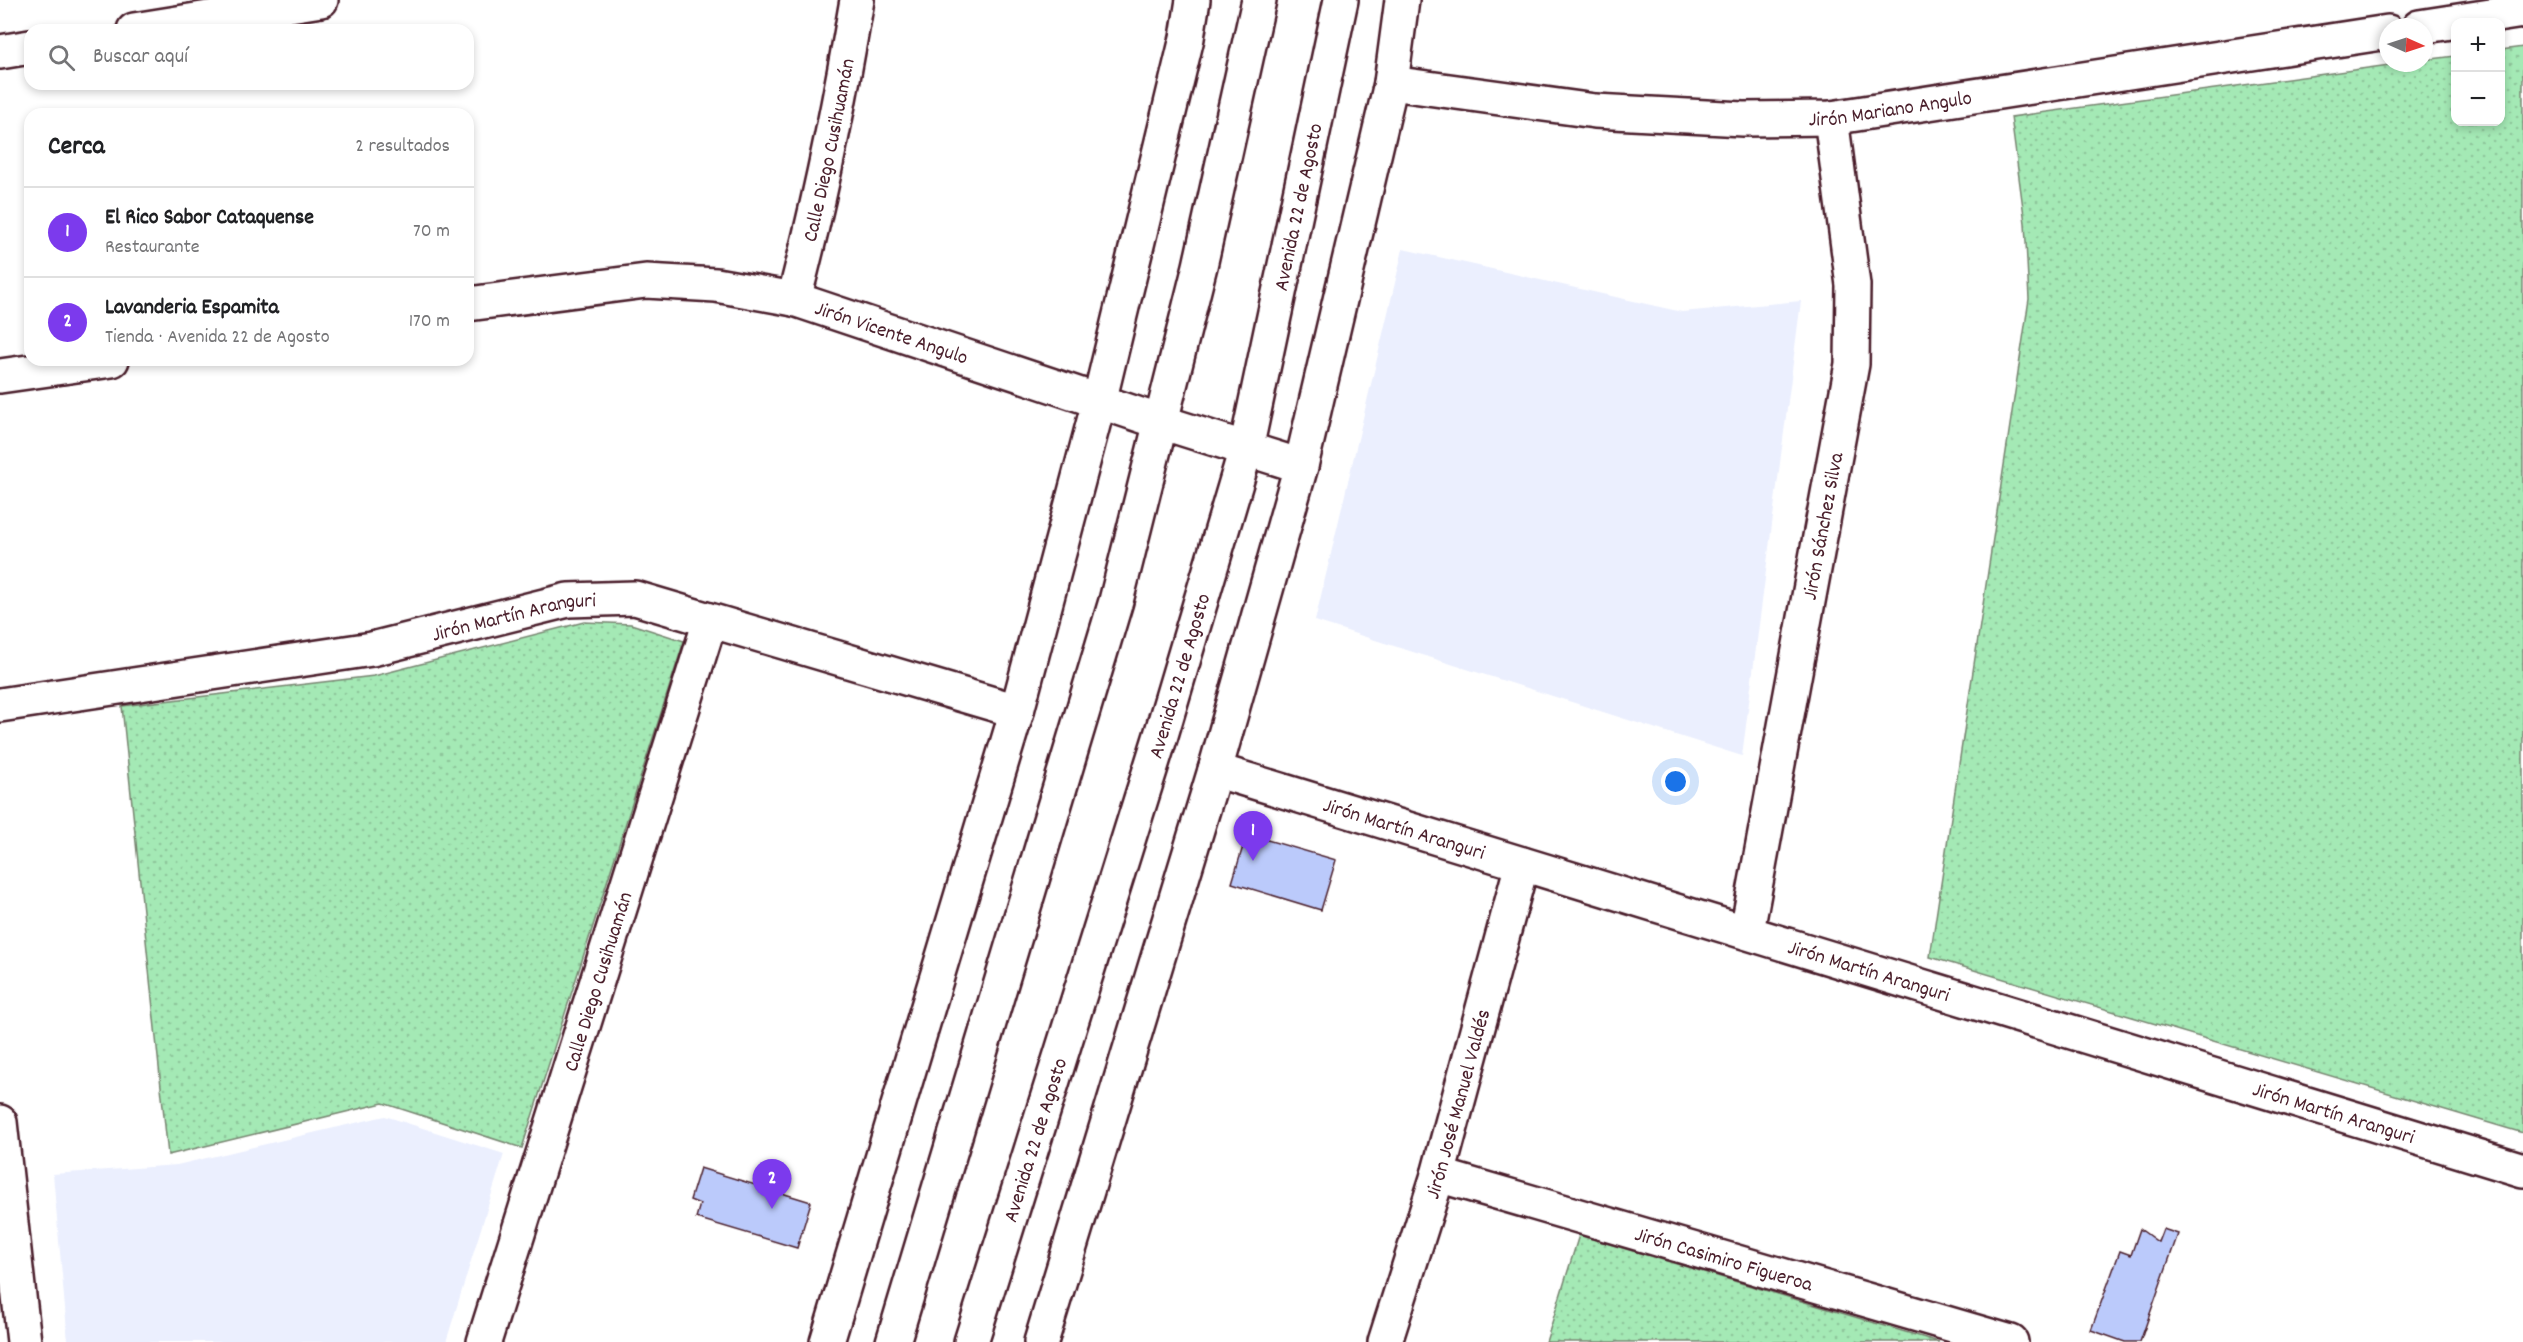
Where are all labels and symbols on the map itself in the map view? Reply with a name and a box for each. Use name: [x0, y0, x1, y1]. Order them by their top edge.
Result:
north arrow: [2379, 18, 2433, 72]
street label: Calle Diego Cusihuamán: [797, 56, 864, 245]
street label: Jirón Mariano Angulo: [1808, 84, 1974, 136]
street label: Avenida 22 de Agosto: [1268, 121, 1333, 294]
street label: Jirón Vicente Angulo: [810, 295, 972, 374]
street label: Jirón Sánchez Silva: [1797, 449, 1854, 603]
street label: Jirón Martín Aranguri: [429, 587, 596, 651]
street label: Avenida 22 de Agosto: [1143, 590, 1220, 763]
your location: [1661, 767, 1690, 796]
street label: Jirón Martín Aranguri: [1319, 792, 1488, 870]
pin: 1: [1234, 812, 1272, 861]
street label: Calle Diego Cusihuamán: [558, 889, 642, 1076]
street label: Jirón Martín Aranguri: [1783, 934, 1953, 1012]
street label: Jirón José Manuel Valdés: [1419, 1006, 1500, 1203]
street label: Avenida 22 de Agosto: [997, 1055, 1077, 1226]
street label: Jirón Martín Aranguri: [2248, 1076, 2418, 1154]
pin: 2: [752, 1160, 792, 1209]
street label: Jirón Casimiro Figueroa: [1631, 1221, 1817, 1302]

